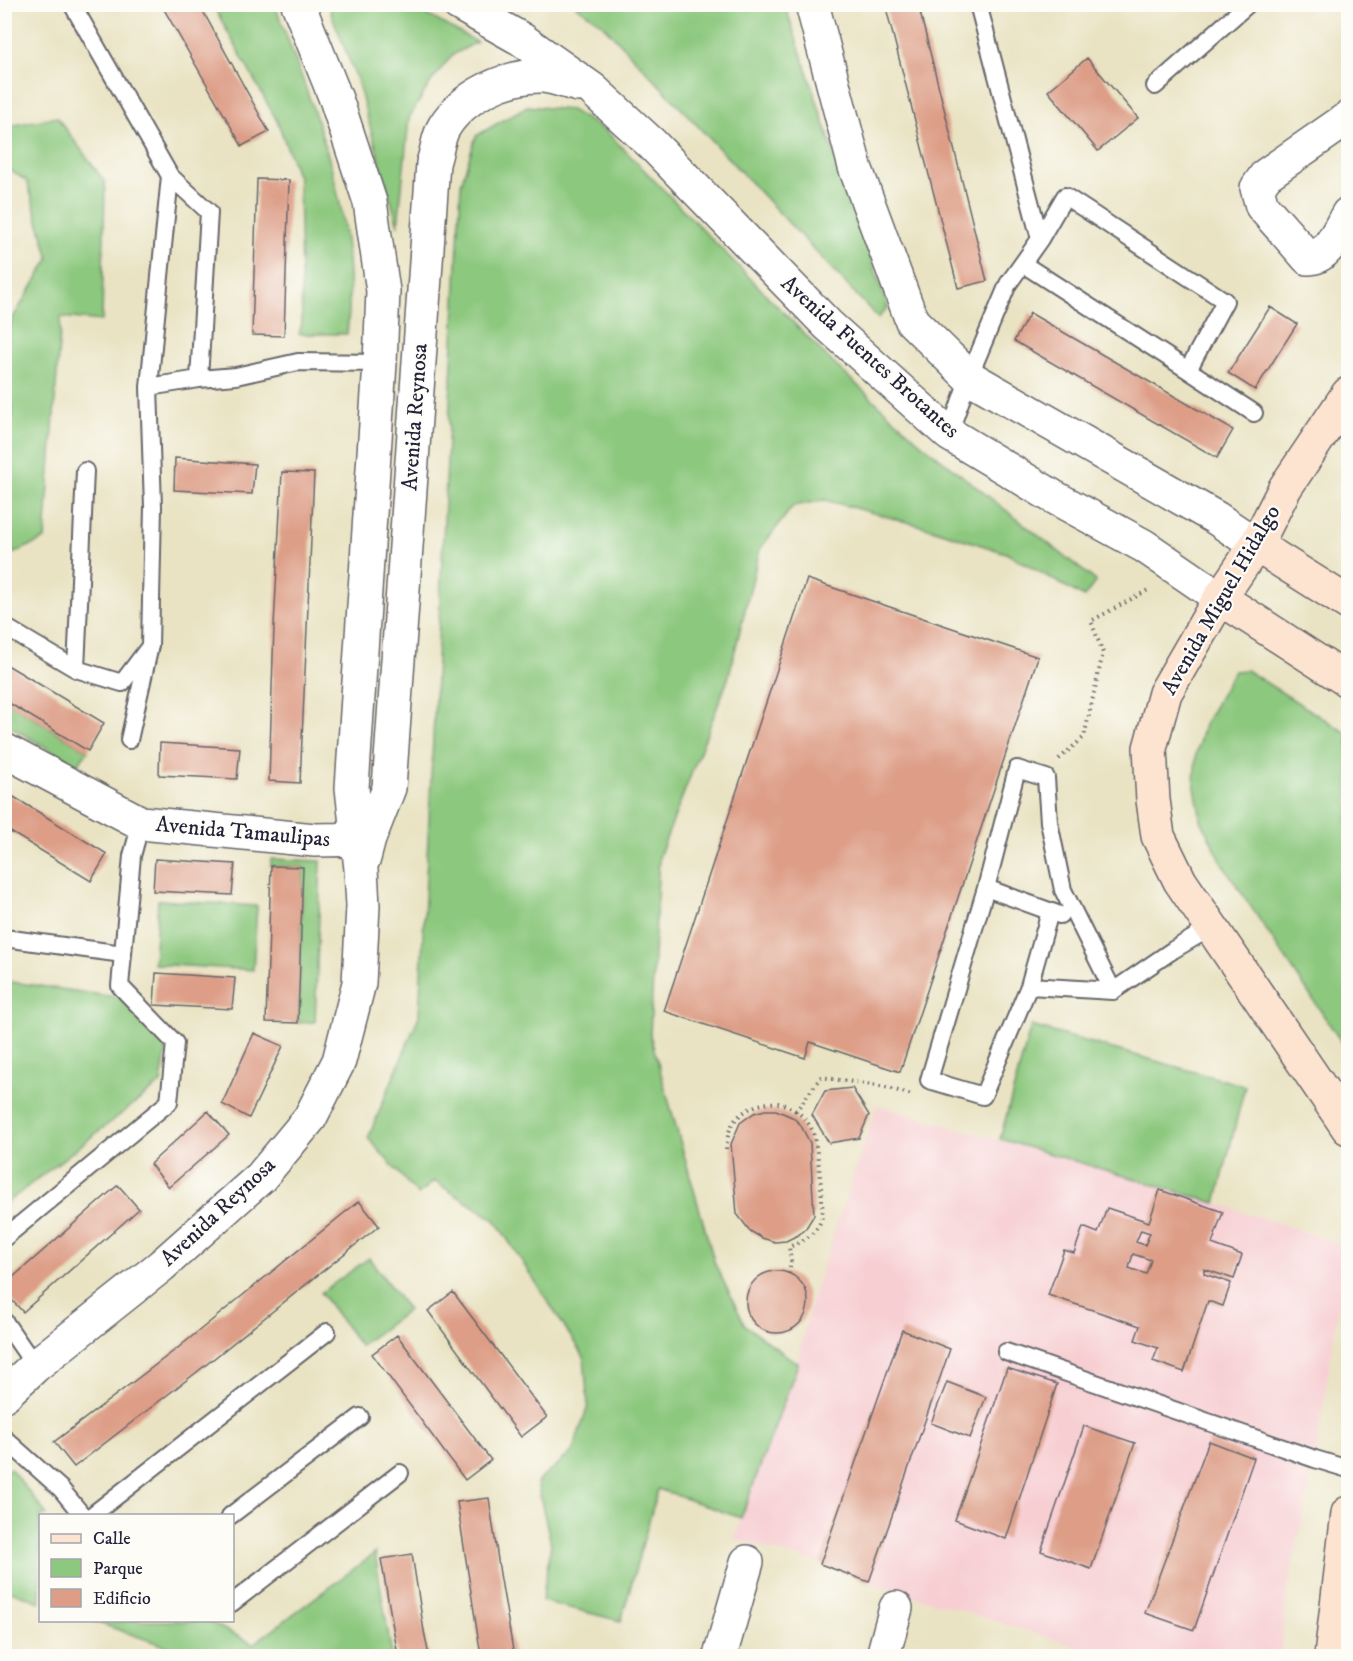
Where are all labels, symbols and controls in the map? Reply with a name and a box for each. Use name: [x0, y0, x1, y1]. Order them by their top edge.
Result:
street label: Avenida Fuentes Brotantes: [775, 270, 965, 444]
street label: Avenida Reynosa: [396, 342, 434, 491]
street label: Avenida Miguel Hidalgo: [1156, 500, 1286, 700]
street label: Avenida Tamaulipas: [155, 811, 331, 853]
street label: Avenida Reynosa: [155, 1151, 282, 1272]
legend: [39, 1514, 234, 1622]
text: Calle: [93, 1528, 131, 1550]
text: Parque: [93, 1558, 143, 1580]
text: Edificio: [93, 1588, 151, 1610]

